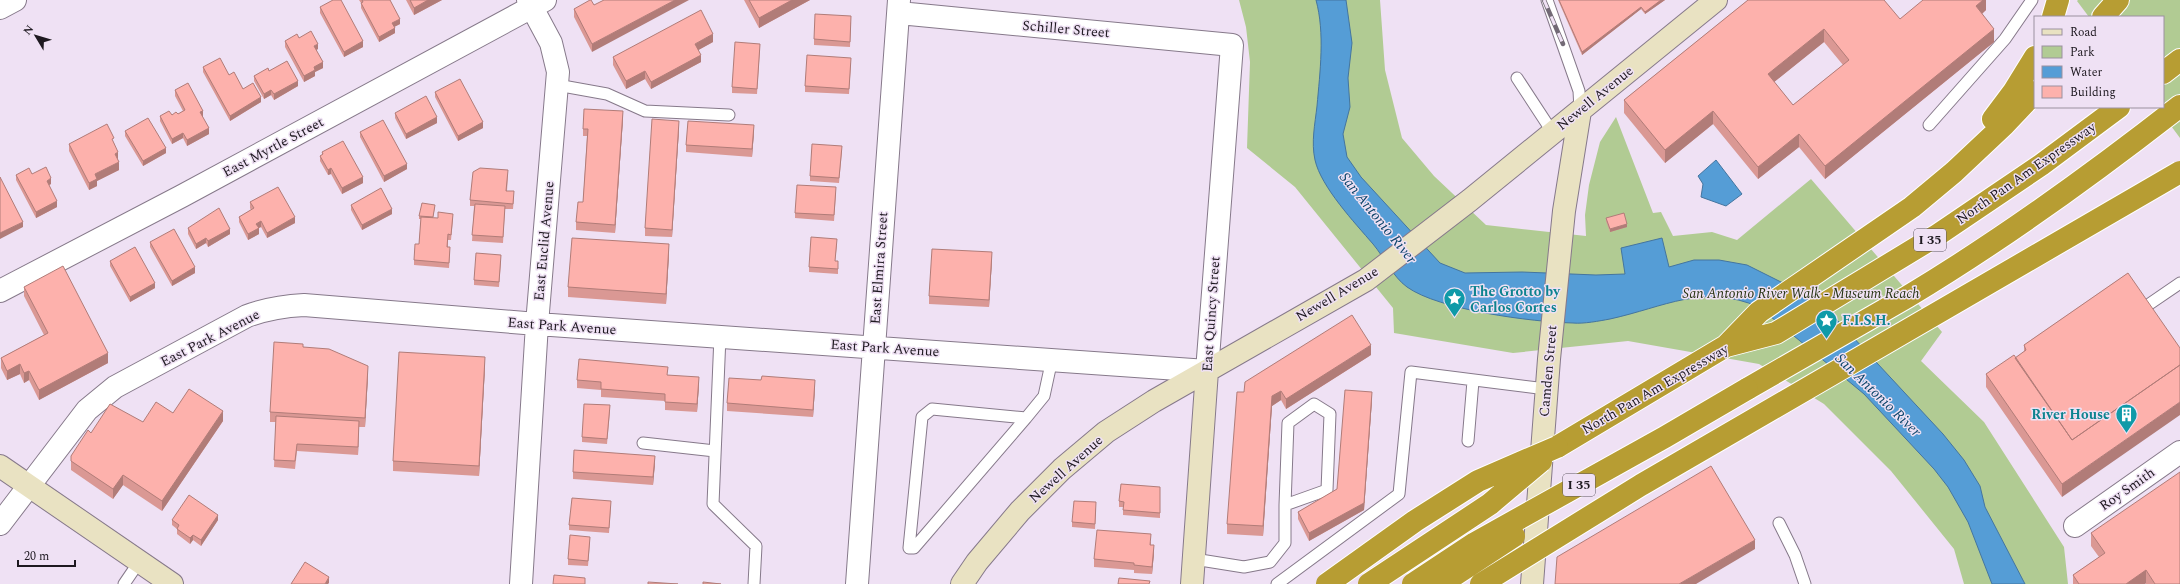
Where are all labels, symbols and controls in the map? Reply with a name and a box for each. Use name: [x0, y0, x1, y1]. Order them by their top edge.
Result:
street label: Schiller Street: [1021, 15, 1111, 43]
north arrow: [16, 16, 56, 56]
legend: [2034, 16, 2164, 108]
text: N: [19, 21, 38, 39]
text: Road: [2070, 23, 2097, 42]
text: Park: [2070, 43, 2095, 62]
street label: Newell Avenue: [1552, 60, 1638, 135]
text: Water: [2070, 63, 2102, 82]
text: Building: [2070, 83, 2116, 102]
street label: East Myrtle Street: [219, 111, 327, 183]
street label: North Pan Am Expressway: [1952, 116, 2101, 229]
water label: San Antonio River: [1334, 167, 1423, 270]
street label: East Euclid Avenue: [528, 180, 560, 302]
street label: East Elmira Street: [865, 211, 893, 325]
road number: I 35: [1914, 229, 1946, 251]
street label: East Quincy Street: [1196, 256, 1226, 372]
street label: Newell Avenue: [1292, 261, 1383, 327]
place label: The Grotto by Carlos Cortes: [1470, 281, 1561, 318]
park label: San Antonio River Walk - Museum Reach: [1682, 283, 1920, 304]
place icon: The Grotto by Carlos Cortes: [1442, 286, 1468, 319]
street label: East Park Avenue: [157, 304, 263, 372]
place icon: F.I.S.H.: [1813, 307, 1839, 340]
place label: F.I.S.H.: [1842, 310, 1891, 331]
street label: East Park Avenue: [507, 312, 617, 340]
street label: Camden Street: [1534, 324, 1562, 418]
street label: East Park Avenue: [830, 334, 940, 362]
street label: North Pan Am Expressway: [1578, 338, 1733, 440]
water label: San Antonio River: [1830, 348, 1927, 443]
building icon: River House: [2113, 401, 2139, 434]
place label: River House: [2031, 404, 2110, 425]
street label: Newell Avenue: [1024, 430, 1108, 508]
street label: Roy Smith: [2095, 462, 2159, 516]
road number: I 35: [1563, 474, 1595, 496]
scale bar: [18, 542, 75, 568]
text: 20 m: [24, 547, 49, 566]

